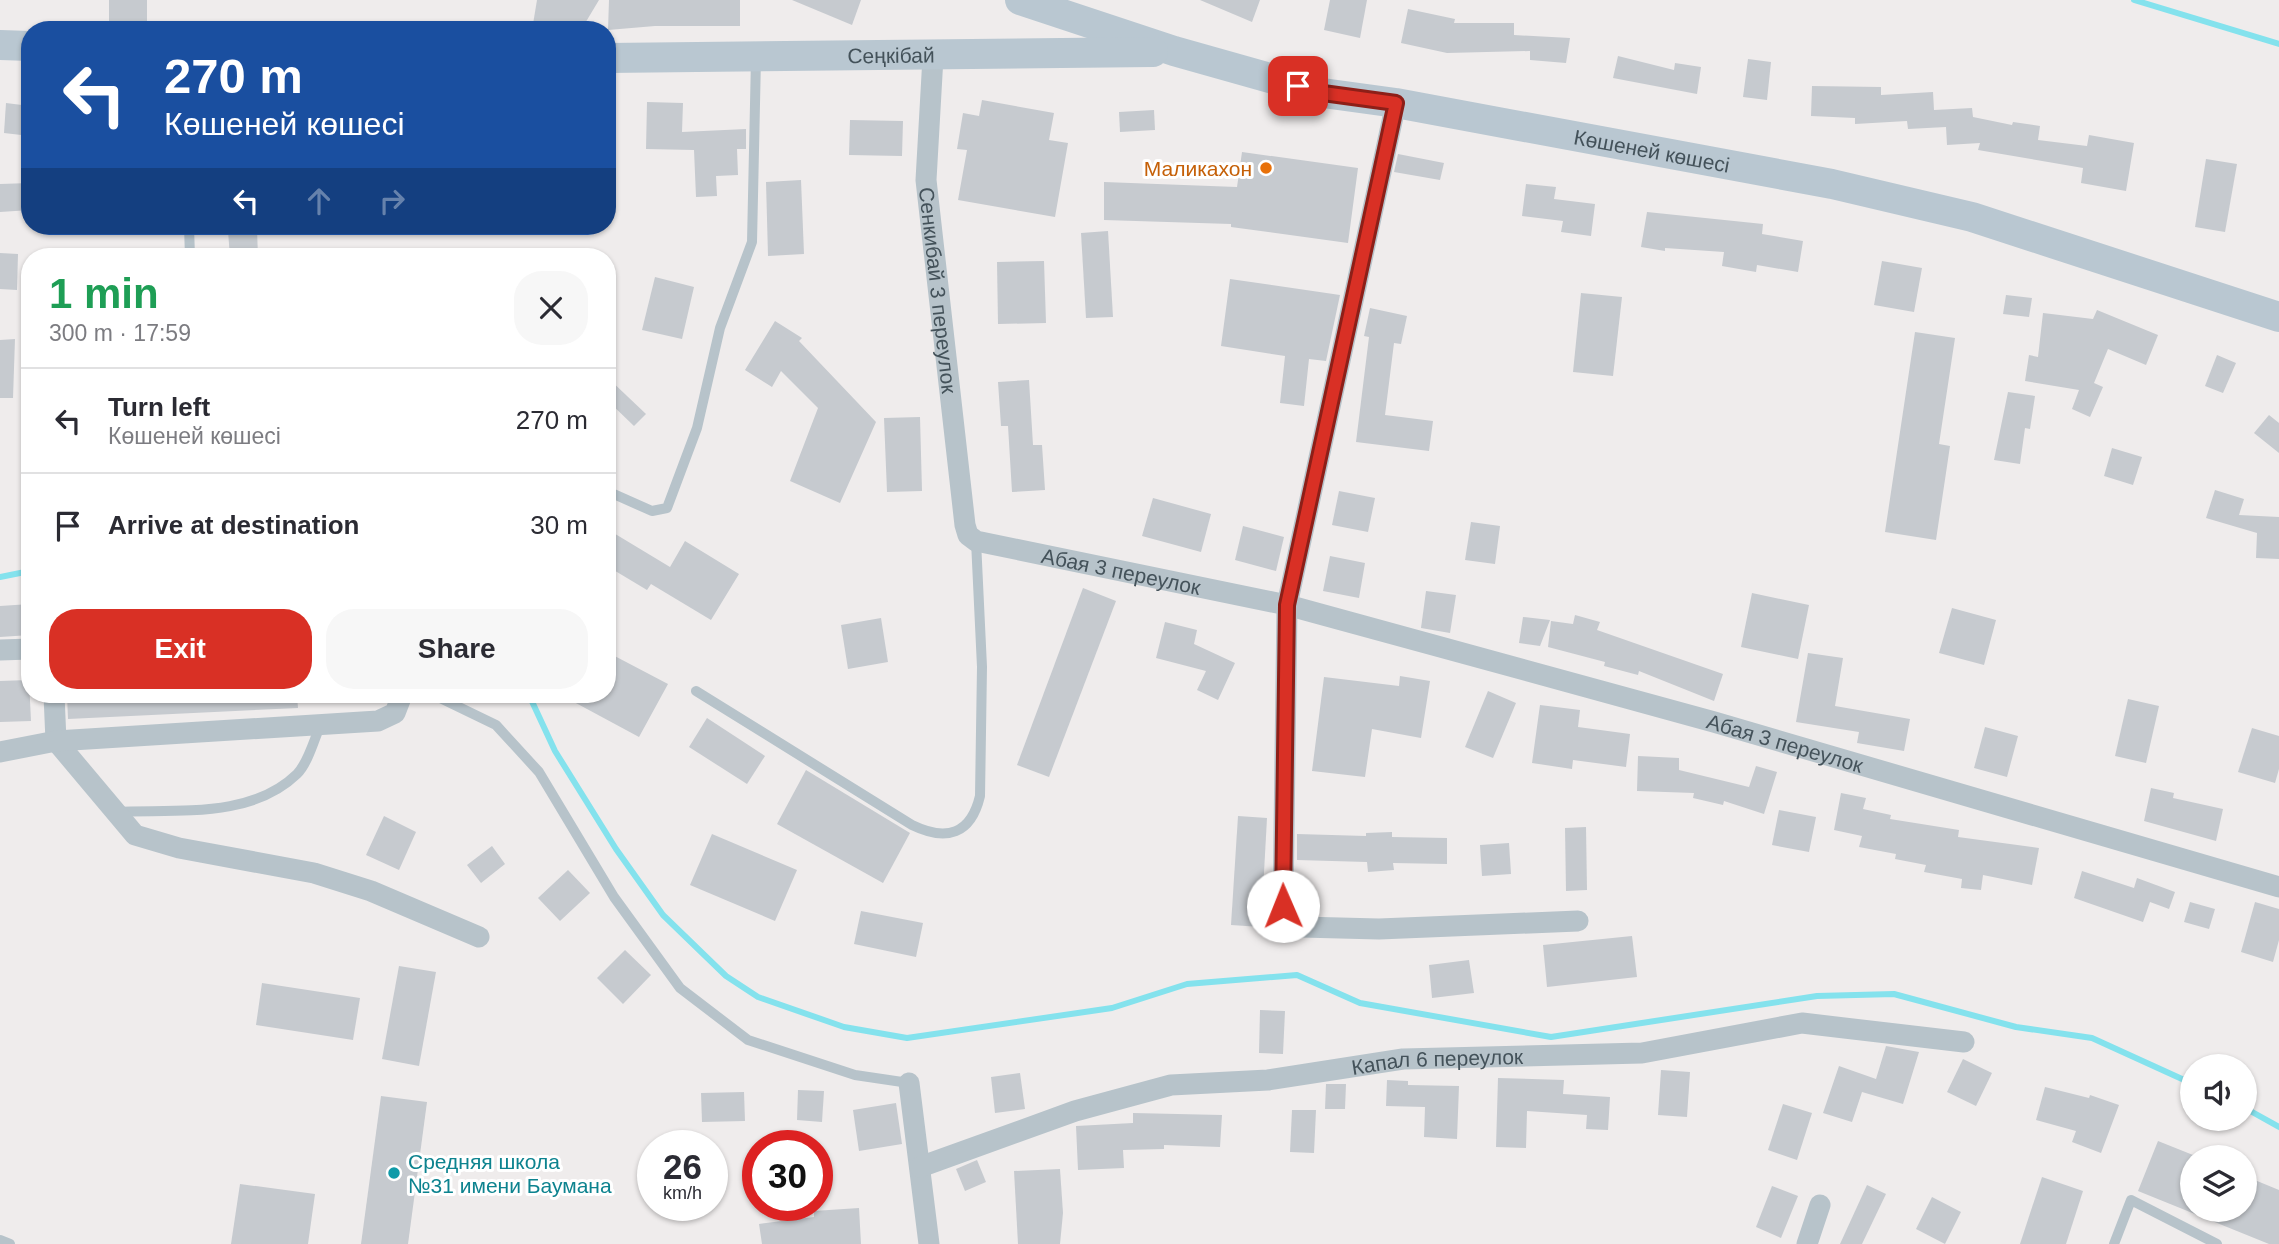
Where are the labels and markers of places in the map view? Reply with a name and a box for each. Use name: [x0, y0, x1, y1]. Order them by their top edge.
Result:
pin: [1268, 56, 1328, 116]
place label: Маликахон: [1144, 157, 1252, 180]
marker: Маликахон: [1258, 160, 1274, 176]
place label: Средняя школа №31 имени Баумана: [408, 1150, 612, 1197]
marker: Средняя школа №31 имени Баумана: [386, 1165, 402, 1181]

